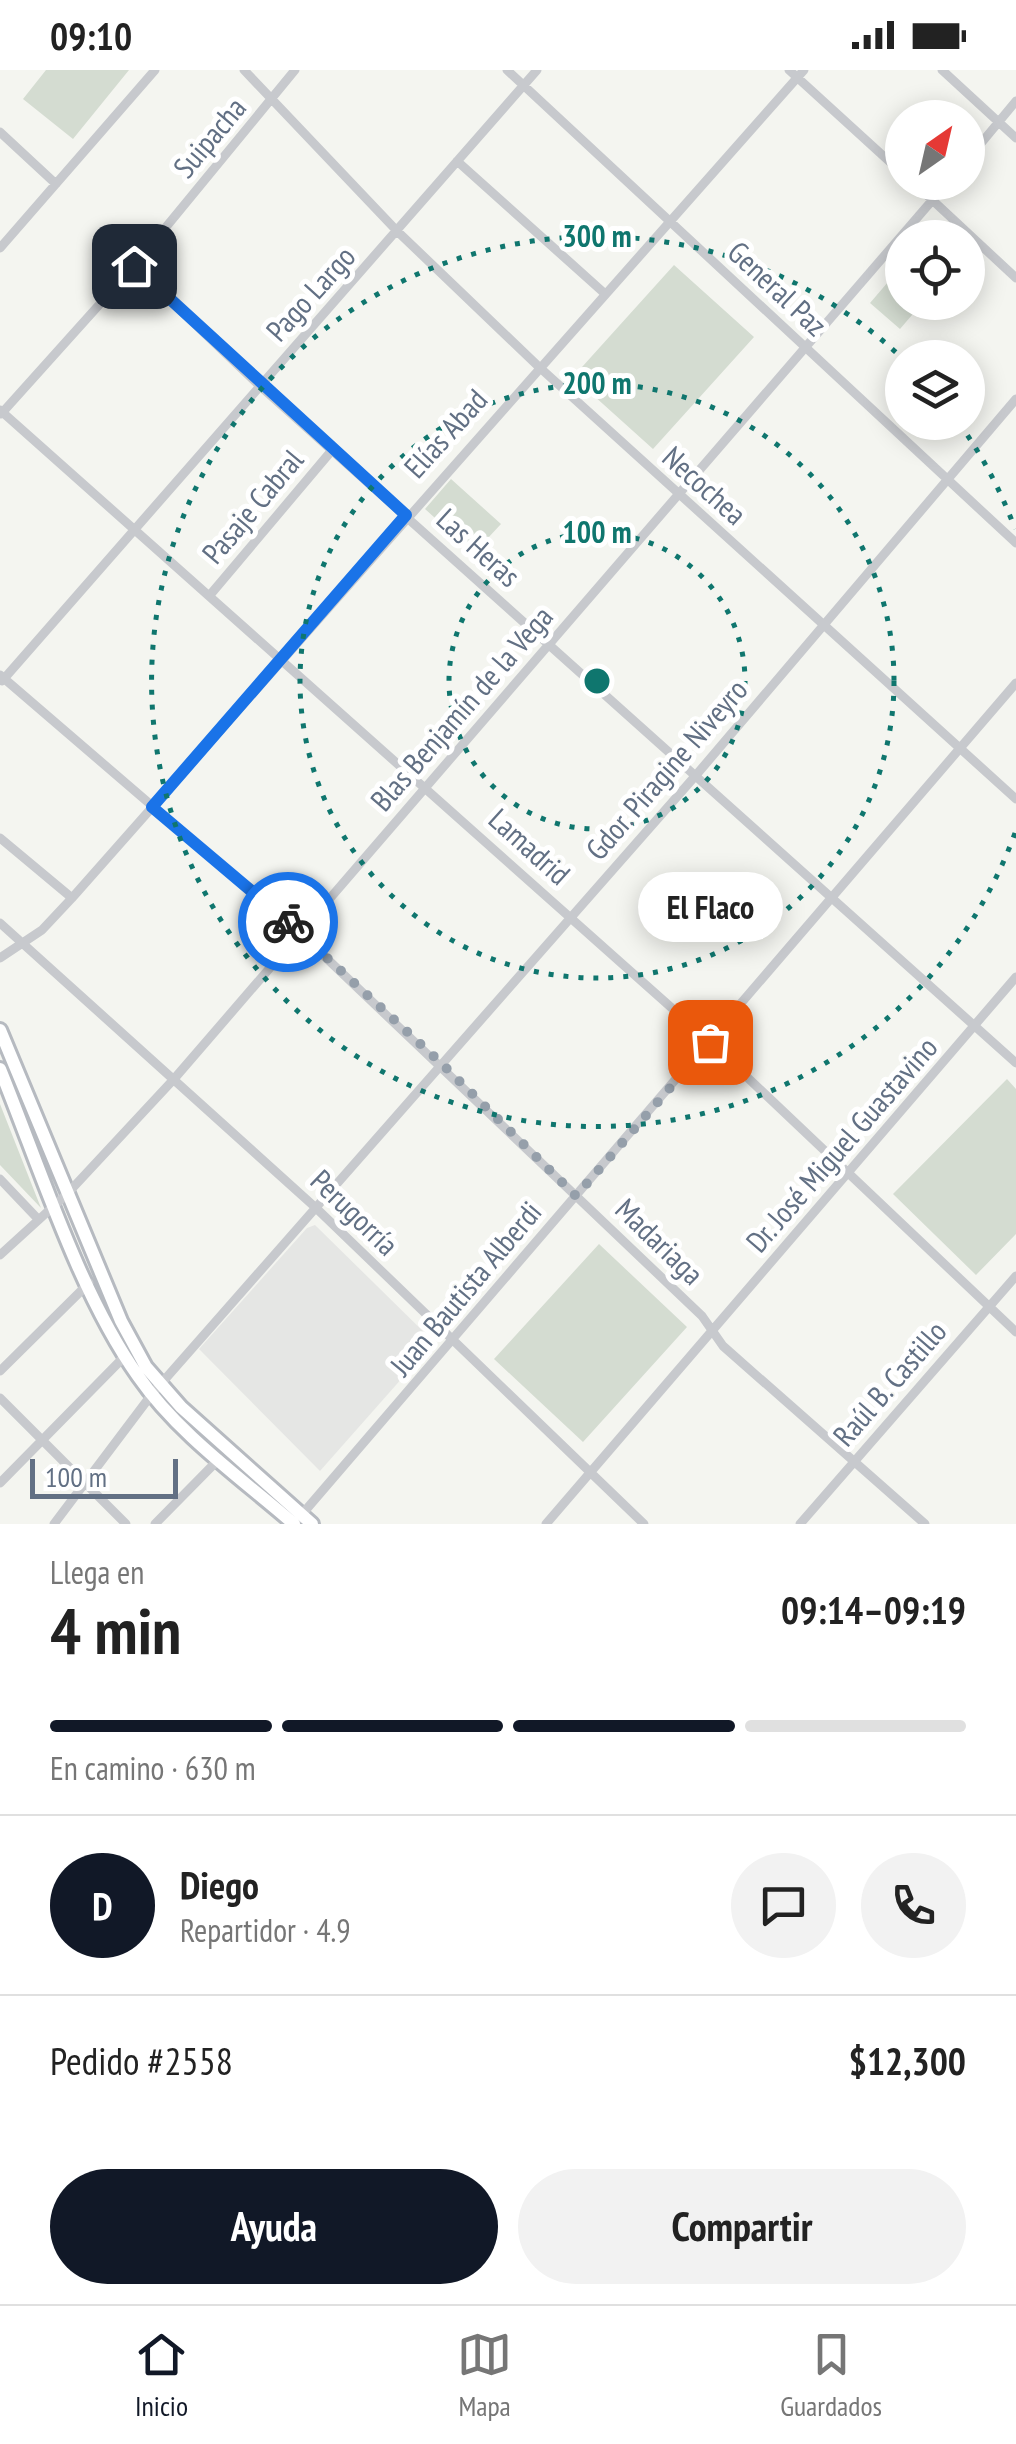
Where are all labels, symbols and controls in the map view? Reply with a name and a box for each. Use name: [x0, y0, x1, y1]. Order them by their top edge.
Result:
text: 09:10: [50, 11, 132, 60]
street label: Suipacha: [164, 89, 254, 185]
north arrow: [885, 100, 985, 200]
map controls: [885, 100, 985, 440]
text: 300 m: [562, 216, 632, 255]
button: locate: [885, 220, 985, 320]
pin: [92, 224, 177, 309]
street label: General Paz: [720, 232, 836, 344]
street label: Pago Largo: [257, 237, 363, 349]
icon: home: [107, 239, 162, 294]
button: layers: [885, 340, 985, 440]
text: 200 m: [562, 363, 632, 402]
street label: Elías Abad: [395, 380, 495, 486]
street label: Necochea: [655, 437, 755, 533]
street label: Pasaje Cabral: [193, 441, 311, 571]
street label: Las Heras: [429, 499, 529, 595]
text: 100 m: [562, 512, 632, 551]
street label: Blas Benjamín de la Vega: [361, 597, 561, 819]
centre of rings: [579, 663, 615, 699]
street label: Gdor. Piragine Niveyro: [577, 670, 755, 868]
street label: Lamadrid: [481, 799, 579, 893]
courier: [238, 872, 338, 972]
callout: El Flaco: [638, 872, 782, 942]
text: El Flaco: [667, 886, 754, 928]
icon: bike: [261, 895, 316, 950]
pin: [668, 1000, 753, 1085]
icon: bag: [683, 1015, 738, 1070]
street label: Dr. José Miguel Guastavino: [737, 1028, 945, 1260]
street label: Perugorría: [303, 1161, 407, 1263]
street label: Madariaga: [608, 1190, 712, 1292]
street label: Juan Bautista Alberdi: [380, 1193, 549, 1384]
street label: Raúl B. Castillo: [824, 1312, 954, 1454]
scale bar: [30, 1454, 178, 1498]
text: 100 m: [45, 1458, 107, 1495]
text: Llega en: [50, 1551, 144, 1593]
text: 09:14–09:19: [781, 1585, 966, 1634]
text: 4 min: [50, 1588, 181, 1672]
text: En camino · 630 m: [50, 1747, 256, 1789]
button: chat: [731, 1853, 836, 1958]
button: phone: [861, 1853, 966, 1958]
text: Diego: [180, 1860, 259, 1909]
text: D: [92, 1881, 113, 1930]
text: Repartidor · 4.9: [180, 1909, 351, 1951]
text: Pedido #2558: [50, 2036, 233, 2085]
text: $12,300: [849, 2036, 966, 2085]
button: Ayuda: [50, 2169, 498, 2284]
button: Compartir: [518, 2169, 966, 2284]
tab: Inicio: [134, 2327, 189, 2424]
tab: Mapa: [457, 2327, 512, 2424]
tab: Guardados: [780, 2327, 882, 2424]

